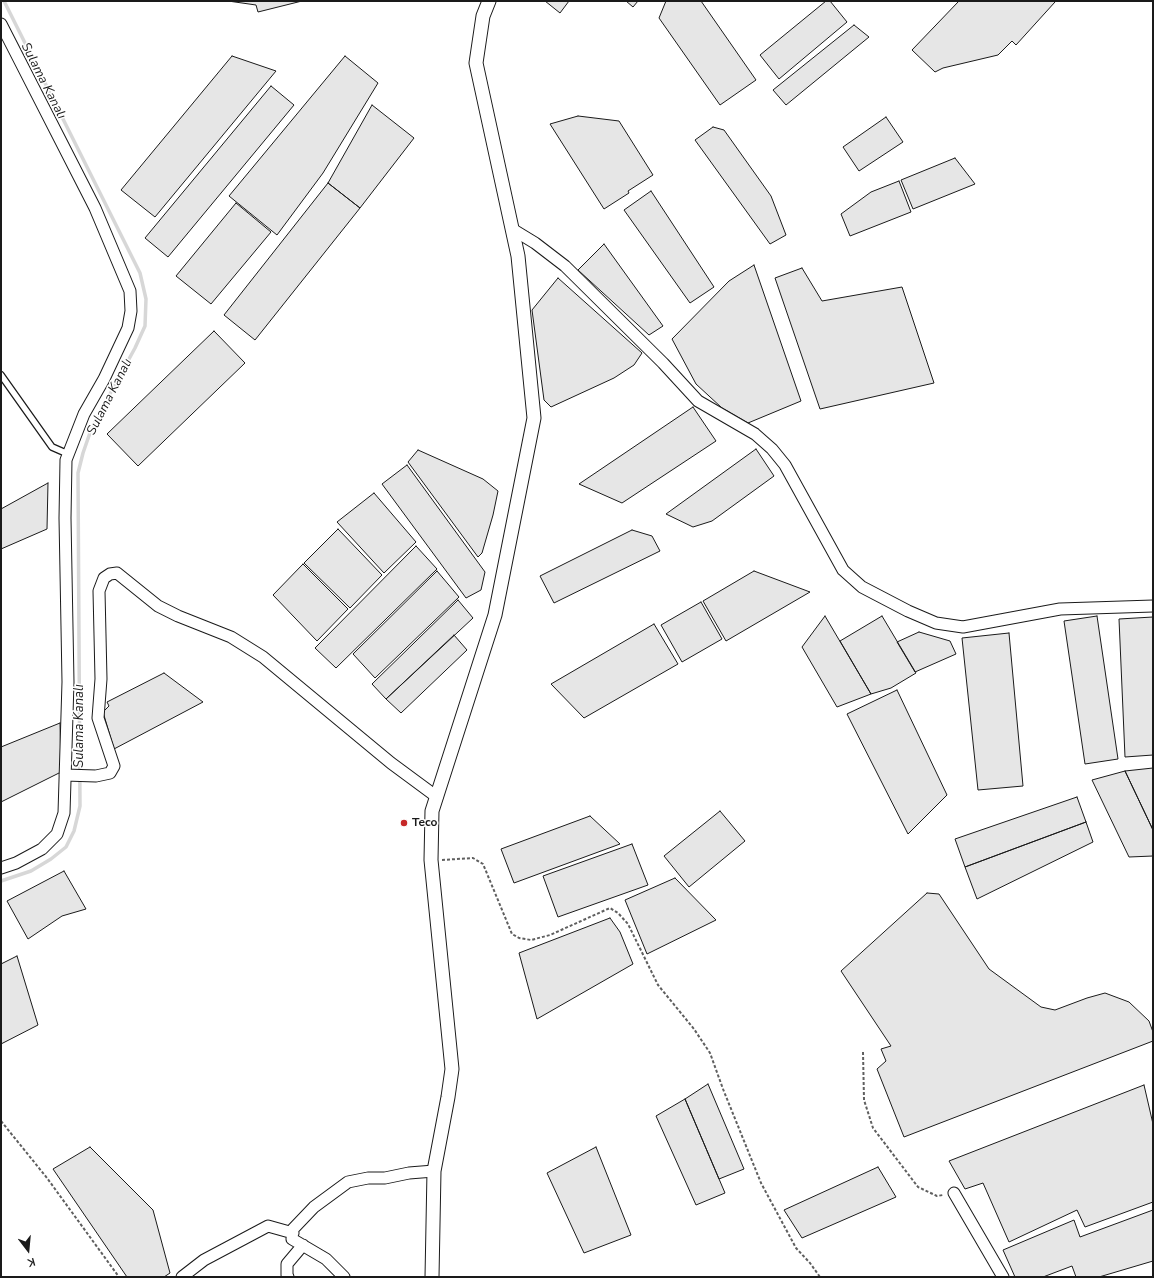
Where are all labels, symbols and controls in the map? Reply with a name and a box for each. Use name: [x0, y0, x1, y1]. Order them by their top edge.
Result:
water label: Sulama Kanalı: [17, 40, 69, 122]
water label: Sulama Kanalı: [84, 356, 136, 438]
water label: Sulama Kanalı: [72, 684, 88, 768]
place label: Teco: [412, 816, 437, 830]
marker: Teco: [399, 818, 409, 828]
north arrow: [8, 1230, 48, 1270]
text: K: [26, 1254, 37, 1270]

